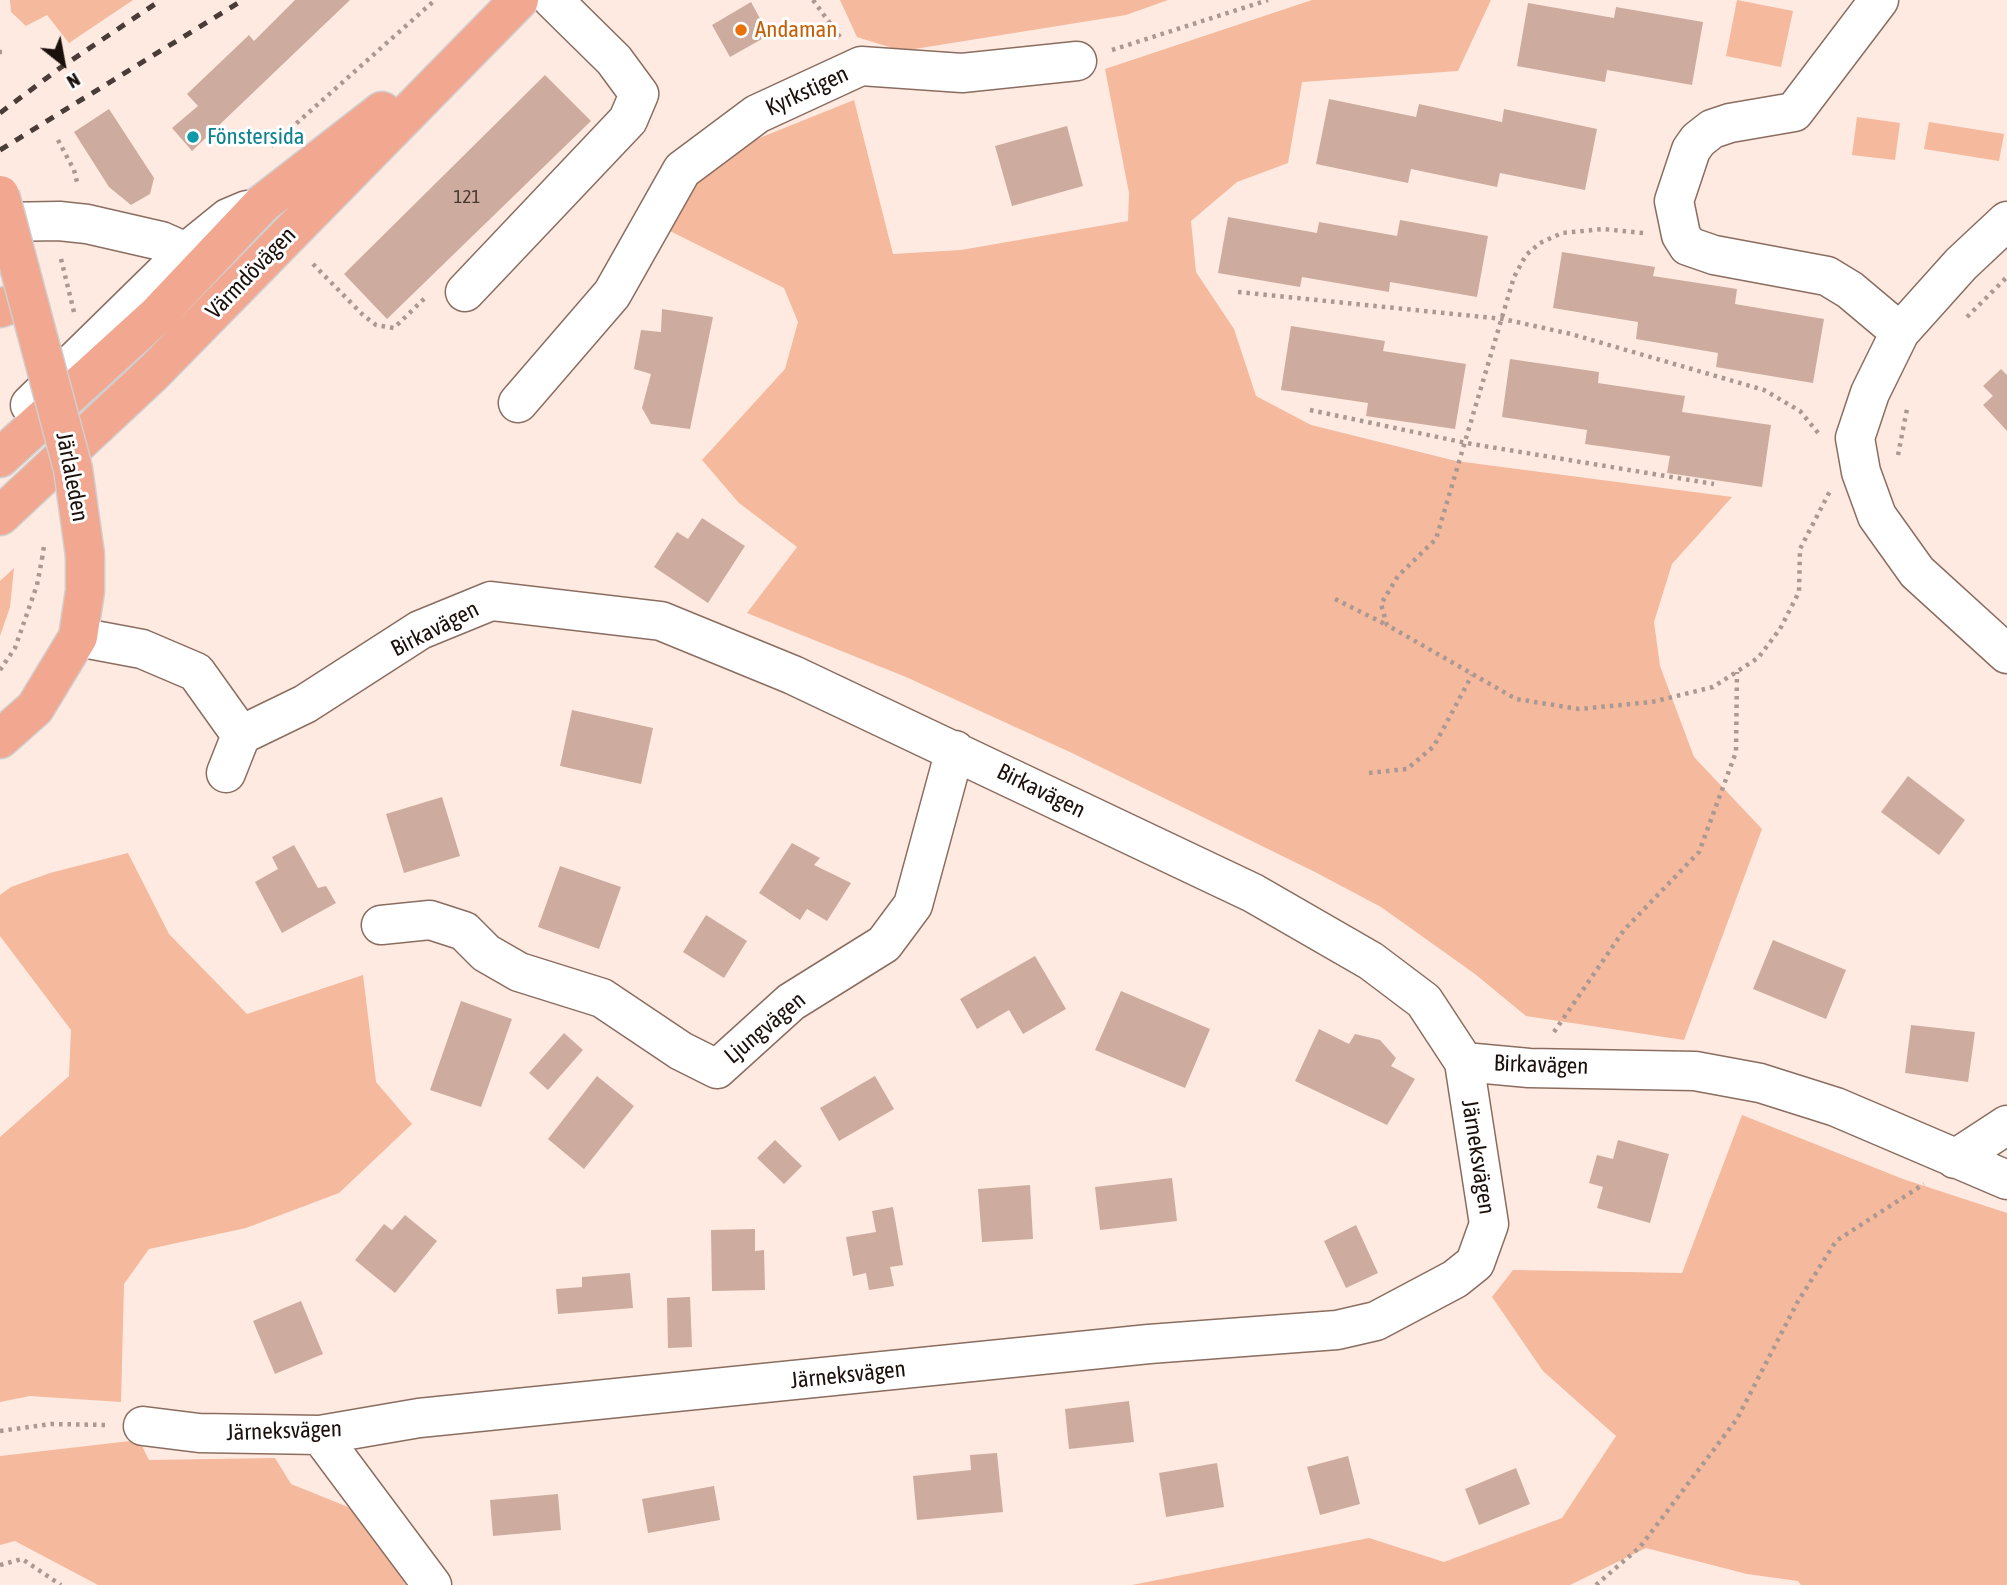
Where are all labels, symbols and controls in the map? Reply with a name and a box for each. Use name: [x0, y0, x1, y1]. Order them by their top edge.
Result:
place label: Andaman: [755, 16, 837, 44]
marker: Andaman: [733, 22, 749, 38]
north arrow: [28, 28, 98, 98]
street label: Kyrkstigen: [761, 60, 853, 122]
text: N: [63, 69, 84, 93]
place label: Fönstersida: [207, 123, 305, 151]
marker: Fönstersida: [185, 129, 201, 145]
house number: 121: [454, 186, 480, 208]
street label: Värmdövägen: [200, 221, 302, 325]
street label: Järlaleden: [50, 430, 94, 524]
street label: Birkavägen: [387, 595, 483, 663]
street label: Birkavägen: [992, 758, 1090, 824]
street label: Ljungvägen: [719, 986, 811, 1070]
street label: Birkavägen: [1493, 1050, 1589, 1080]
street label: Järneksvägen: [1455, 1098, 1501, 1216]
street label: Järneksvägen: [789, 1355, 907, 1395]
street label: Järneksvägen: [226, 1415, 342, 1447]

